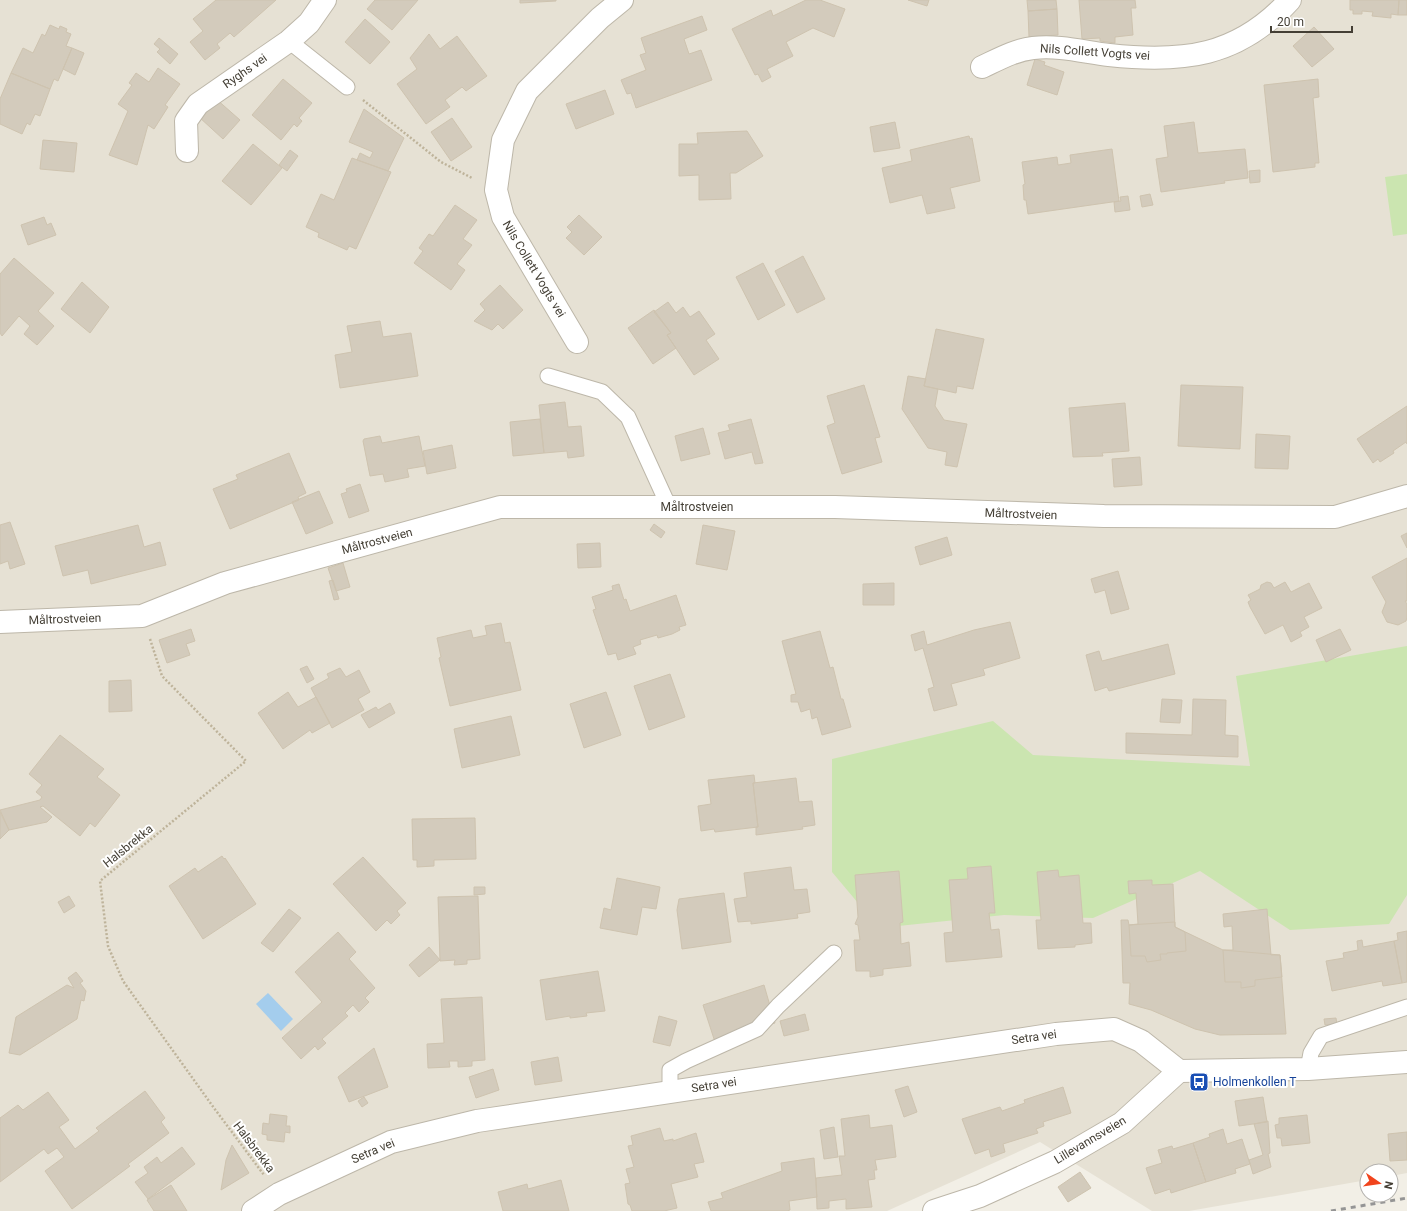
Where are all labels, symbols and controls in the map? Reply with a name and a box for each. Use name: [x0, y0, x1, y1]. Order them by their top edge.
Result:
scale bar: [1271, 8, 1352, 34]
text: 20 m: [1277, 15, 1304, 29]
street label: Nils Collett Vogts vei: [1039, 41, 1151, 63]
street label: Ryghs vei: [220, 51, 270, 91]
street label: Nils Collett Vogts vei: [500, 218, 568, 320]
street label: Måltrostveien: [661, 500, 733, 514]
street label: Måltrostveien: [984, 506, 1058, 522]
street label: Måltrostveien: [340, 525, 414, 557]
street label: Måltrostveien: [28, 611, 102, 627]
street label: Halsbrekka: [100, 822, 156, 870]
street label: Setra vei: [1010, 1027, 1058, 1047]
bus stop icon: Holmenkollen T: [1188, 1071, 1210, 1093]
street label: Setra vei: [690, 1074, 738, 1095]
place label: Holmenkollen T: [1213, 1075, 1297, 1089]
street label: Lillevannsveien: [1052, 1113, 1128, 1167]
street label: Halsbrekka: [230, 1119, 278, 1175]
street label: Setra vei: [349, 1136, 397, 1166]
north arrow: [1359, 1163, 1399, 1203]
text: N: [1381, 1180, 1395, 1191]

